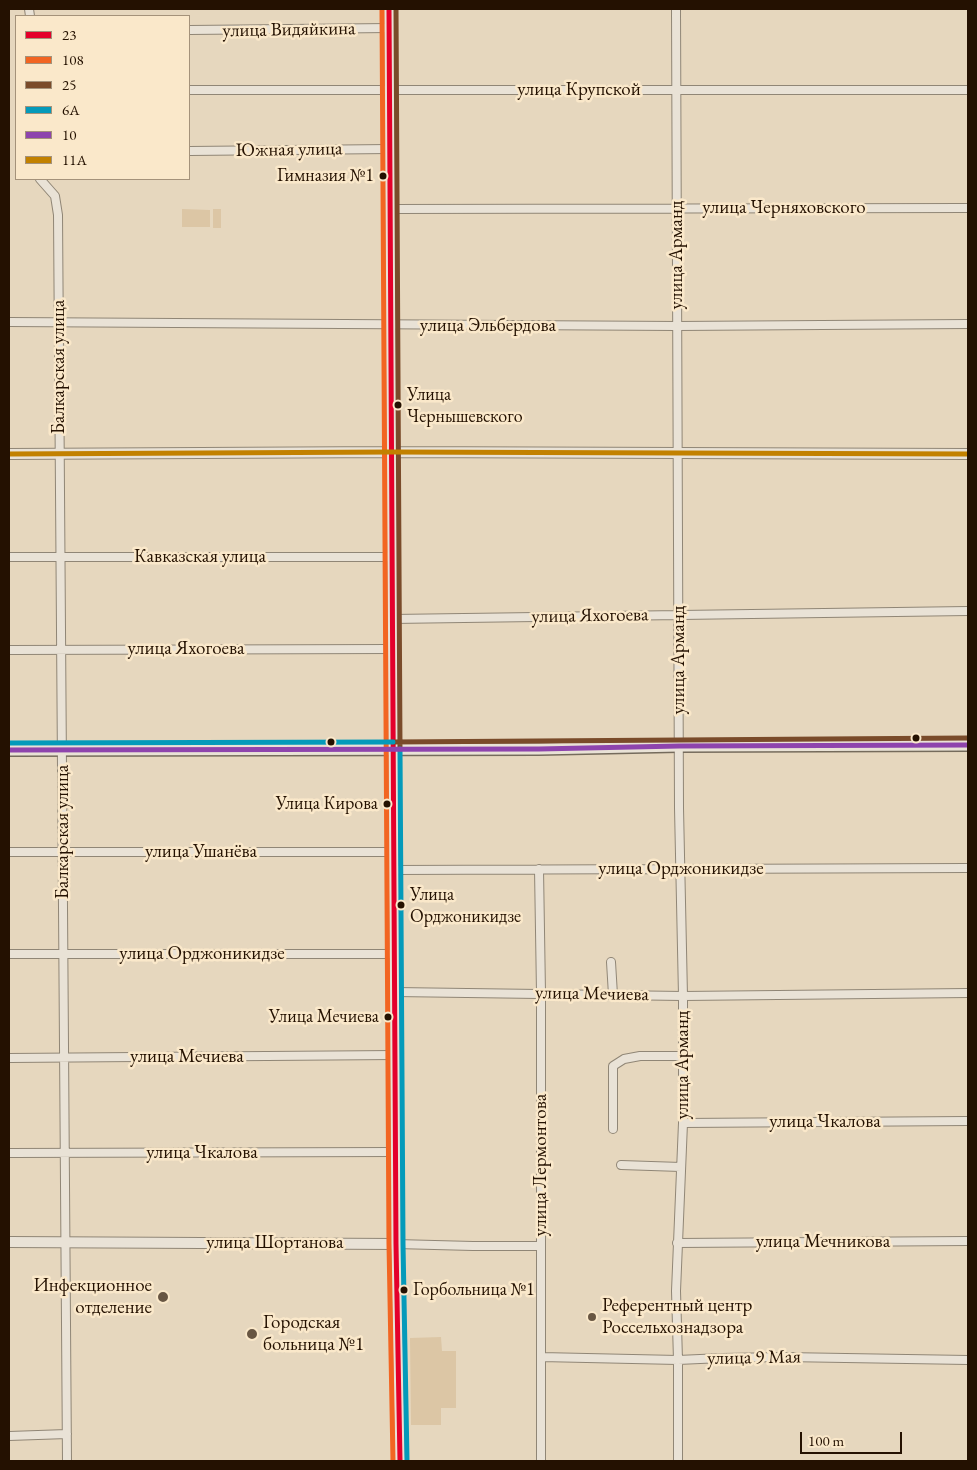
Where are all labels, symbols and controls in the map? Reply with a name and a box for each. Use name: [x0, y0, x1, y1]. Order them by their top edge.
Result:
legend: [15, 15, 190, 180]
street label: улица Видяйкина: [222, 17, 356, 43]
text: 23: [62, 25, 76, 44]
text: 108: [62, 50, 84, 69]
text: 25: [62, 75, 76, 94]
street label: улица Крупской: [517, 79, 641, 101]
text: 6А: [62, 100, 80, 119]
text: 10: [62, 125, 76, 144]
street label: Южная улица: [235, 138, 343, 162]
text: 11А: [62, 150, 87, 169]
place label: Гимназия №1: [277, 165, 374, 187]
marker: Гимназия №1: [378, 171, 388, 181]
street label: улица Черняховского: [702, 197, 866, 219]
street label: улица Арманд: [666, 201, 688, 309]
street label: Балкарская улица: [48, 300, 70, 434]
street label: улица Эльбердова: [420, 315, 556, 337]
place label: Улица Чернышевского: [407, 384, 523, 426]
marker: Улица Чернышевского: [393, 400, 403, 410]
street label: Кавказская улица: [134, 546, 266, 568]
street label: улица Яхогоева: [531, 604, 649, 628]
street label: улица Арманд: [668, 606, 690, 714]
street label: улица Яхогоева: [127, 638, 245, 660]
unlabelled marker: [911, 733, 921, 743]
unlabelled marker: [326, 737, 336, 747]
street label: Балкарская улица: [52, 765, 74, 899]
place label: Улица Кирова: [276, 793, 378, 815]
marker: Улица Кирова: [382, 799, 392, 809]
street label: улица Ушанёва: [145, 841, 257, 863]
street label: улица Орджоникидзе: [598, 858, 764, 880]
place label: Улица Орджоникидзе: [410, 884, 521, 926]
marker: Улица Орджоникидзе: [396, 900, 406, 910]
street label: улица Орджоникидзе: [119, 943, 285, 965]
street label: улица Мечиева: [535, 982, 649, 1006]
place label: Улица Мечиева: [269, 1006, 379, 1028]
street label: улица Арманд: [672, 1011, 694, 1119]
marker: Улица Мечиева: [383, 1012, 393, 1022]
street label: улица Мечиева: [130, 1046, 244, 1068]
street label: улица Лермонтова: [530, 1094, 552, 1236]
street label: улица Чкалова: [769, 1111, 881, 1133]
street label: улица Чкалова: [146, 1142, 258, 1164]
street label: улица Мечникова: [756, 1231, 890, 1253]
street label: улица Шортанова: [206, 1232, 344, 1254]
place label: Инфекционное отделение: [33, 1275, 152, 1319]
place label: Горбольница №1: [413, 1279, 535, 1301]
marker: Горбольница №1: [399, 1285, 409, 1295]
marker: Инфекционное отделение: [156, 1290, 170, 1304]
place label: Референтный центр Россельхознадзора: [602, 1295, 752, 1339]
marker: Референтный центр Россельхознадзора: [586, 1311, 598, 1323]
place label: Городская больница №1: [263, 1312, 364, 1356]
marker: Городская больница №1: [245, 1327, 259, 1341]
street label: улица 9 Мая: [707, 1346, 801, 1370]
scale bar: [802, 1422, 904, 1454]
text: 100 m: [808, 1431, 844, 1450]

